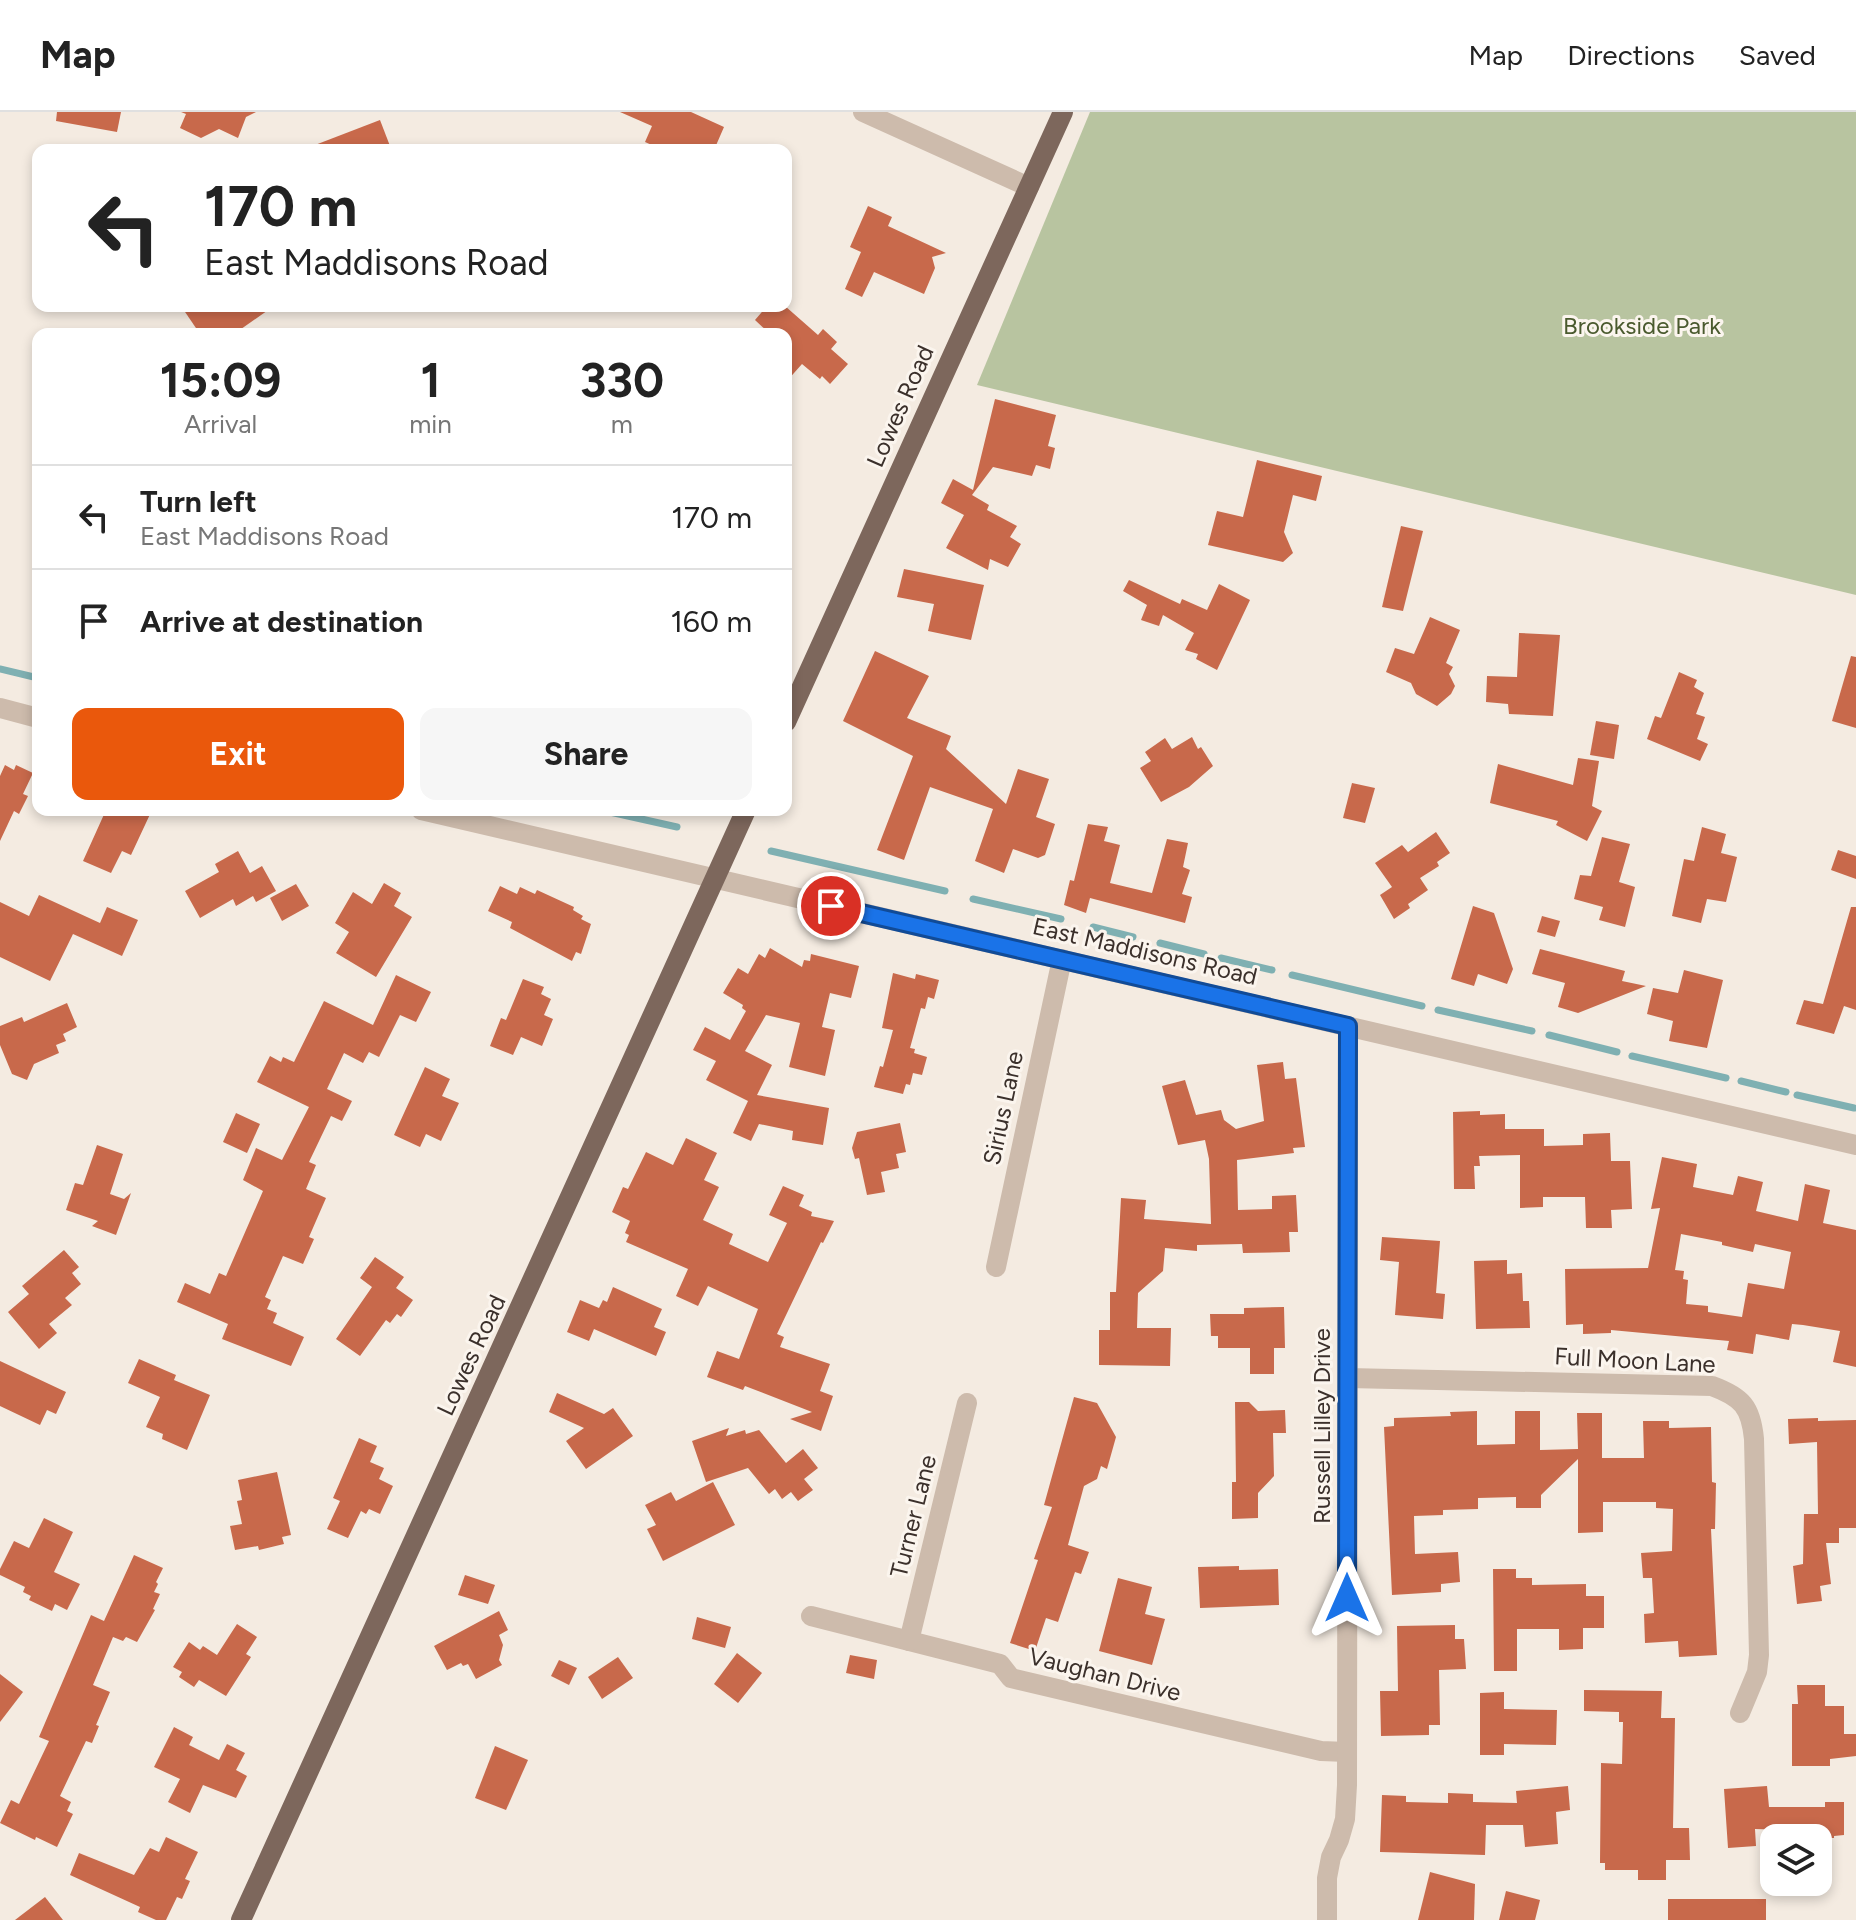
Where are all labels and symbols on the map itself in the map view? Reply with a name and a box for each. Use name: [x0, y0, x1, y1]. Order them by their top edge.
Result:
park label: Brookside Park: [1563, 311, 1721, 340]
street label: Lowes Road: [860, 341, 940, 471]
pin: [797, 872, 865, 940]
street label: East Maddisons Road: [1030, 911, 1260, 991]
street label: Sirius Lane: [977, 1048, 1029, 1168]
street label: Lowes Road: [430, 1290, 512, 1420]
street label: Russell Lilley Drive: [1307, 1328, 1336, 1524]
street label: Full Moon Lane: [1554, 1341, 1716, 1379]
street label: Turner Lane: [884, 1452, 942, 1580]
position arrow: [1305, 1556, 1389, 1640]
street label: Vaughan Drive: [1026, 1641, 1184, 1707]

